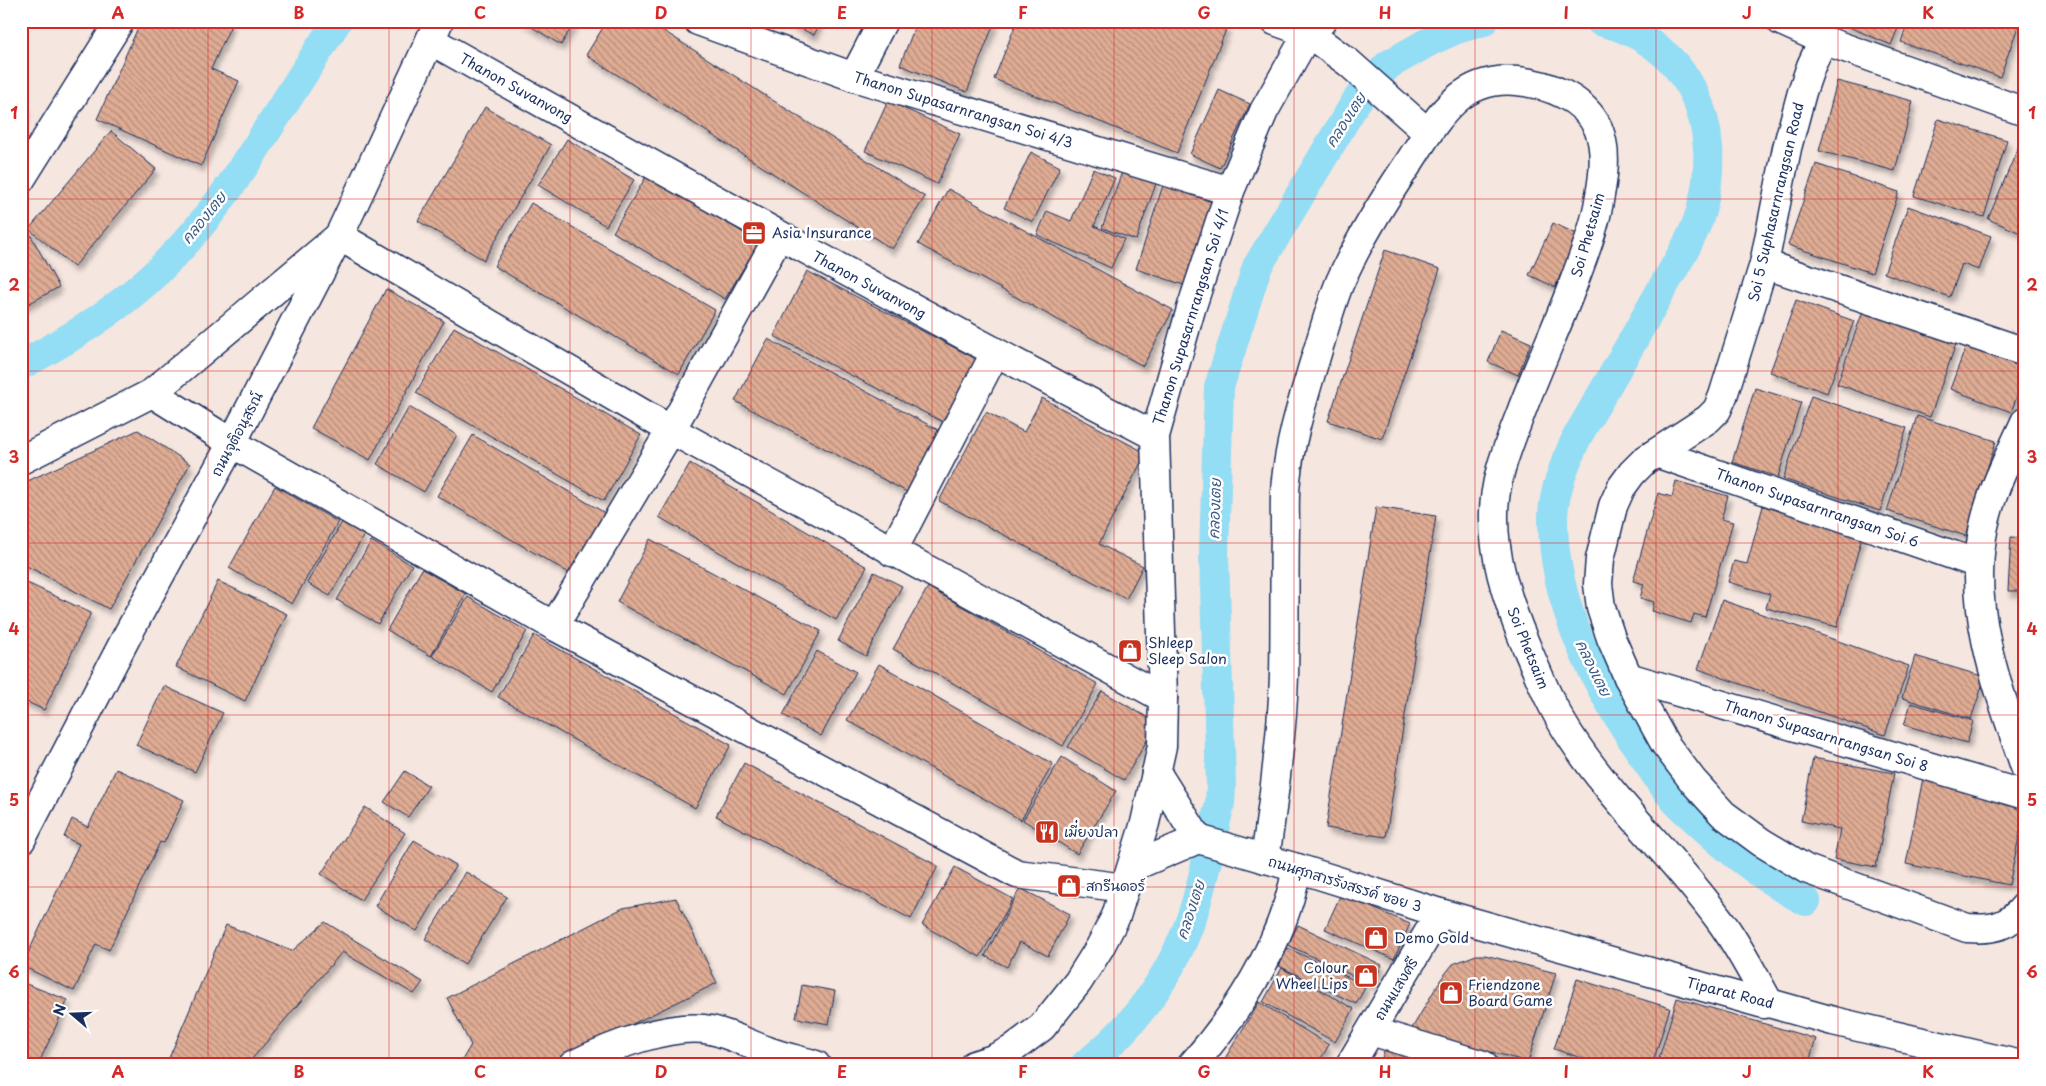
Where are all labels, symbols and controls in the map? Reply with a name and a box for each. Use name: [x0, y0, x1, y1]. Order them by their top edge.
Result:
text: A: [112, 0, 125, 24]
text: B: [294, 0, 305, 24]
text: C: [474, 0, 486, 24]
text: D: [655, 0, 667, 24]
text: E: [837, 0, 847, 24]
text: F: [1018, 0, 1028, 24]
text: G: [1197, 0, 1211, 24]
text: H: [1379, 0, 1391, 24]
text: I: [1563, 0, 1569, 24]
text: J: [1742, 0, 1752, 24]
text: K: [1922, 0, 1934, 24]
street label: Thanon Suvanvong: [456, 48, 577, 127]
street label: Thanon Supasarnrangsan Soi 4/3: [851, 66, 1075, 153]
water label: คลองเตย: [1319, 86, 1372, 151]
text: 1: [10, 100, 18, 124]
street label: Soi 5 Suphasarnrangsan Road: [1742, 100, 1809, 304]
text: 1: [2028, 100, 2036, 124]
water label: คลองเตย: [175, 185, 232, 248]
street label: Soi Phetsaim: [1565, 190, 1610, 280]
street label: Thanon Supasarnrangsan Soi 4/1: [1148, 206, 1234, 428]
office icon: Asia Insurance: [741, 220, 767, 246]
place label: Asia Insurance: [772, 222, 872, 243]
street label: Thanon Suvanvong: [808, 246, 930, 324]
text: 2: [8, 272, 20, 296]
text: 2: [2026, 272, 2038, 296]
street label: ถนนจุติอนุสรณ์: [205, 387, 268, 480]
text: 3: [9, 444, 19, 468]
text: 3: [2027, 444, 2037, 468]
street label: Thanon Supasarnrangsan Soi 6: [1713, 463, 1922, 552]
water label: คลองเตย: [1201, 477, 1226, 540]
street label: Soi Phetsaim: [1502, 604, 1554, 692]
text: 4: [9, 616, 20, 640]
text: 4: [2027, 616, 2038, 640]
place label: Shleep Sleep Salon: [1148, 632, 1227, 669]
water label: คลองเตย: [1571, 635, 1619, 701]
shop icon: Shleep Sleep Salon: [1117, 638, 1143, 664]
street label: Thanon Supasarnrangsan Soi 8: [1721, 694, 1931, 777]
text: 5: [9, 787, 19, 811]
text: 5: [2027, 787, 2037, 811]
restaurant icon: เมี่ยงปลา: [1034, 819, 1060, 845]
place label: เมี่ยงปลา: [1064, 819, 1118, 842]
street label: ถนนศุภสารรังสรรค์ ซอย 3: [1266, 850, 1424, 917]
shop icon: สกรีนดอร์: [1056, 873, 1082, 899]
place label: สกรีนดอร์: [1086, 875, 1146, 896]
water label: คลองเตย: [1169, 876, 1210, 942]
shop icon: Demo Gold: [1363, 925, 1389, 951]
place label: Demo Gold: [1394, 927, 1469, 948]
street label: ถนนเเสงศรี: [1369, 953, 1423, 1024]
place label: Colour Wheel Lips: [1276, 957, 1348, 994]
text: 6: [8, 959, 20, 983]
text: 6: [2026, 959, 2038, 983]
shop icon: Colour Wheel Lips: [1353, 963, 1379, 989]
street label: Tiparat Road: [1684, 972, 1776, 1013]
place label: Friendzone Board Game: [1468, 974, 1553, 1011]
shop icon: Friendzone Board Game: [1438, 980, 1464, 1006]
north arrow: [48, 988, 98, 1038]
text: N: [48, 1001, 71, 1018]
text: A: [112, 1059, 125, 1083]
text: B: [294, 1059, 305, 1083]
text: C: [474, 1059, 486, 1083]
text: D: [655, 1059, 667, 1083]
text: E: [837, 1059, 847, 1083]
text: F: [1018, 1059, 1028, 1083]
text: G: [1197, 1059, 1211, 1083]
text: H: [1379, 1059, 1391, 1083]
text: I: [1563, 1059, 1569, 1083]
text: J: [1742, 1059, 1752, 1083]
text: K: [1922, 1059, 1934, 1083]

